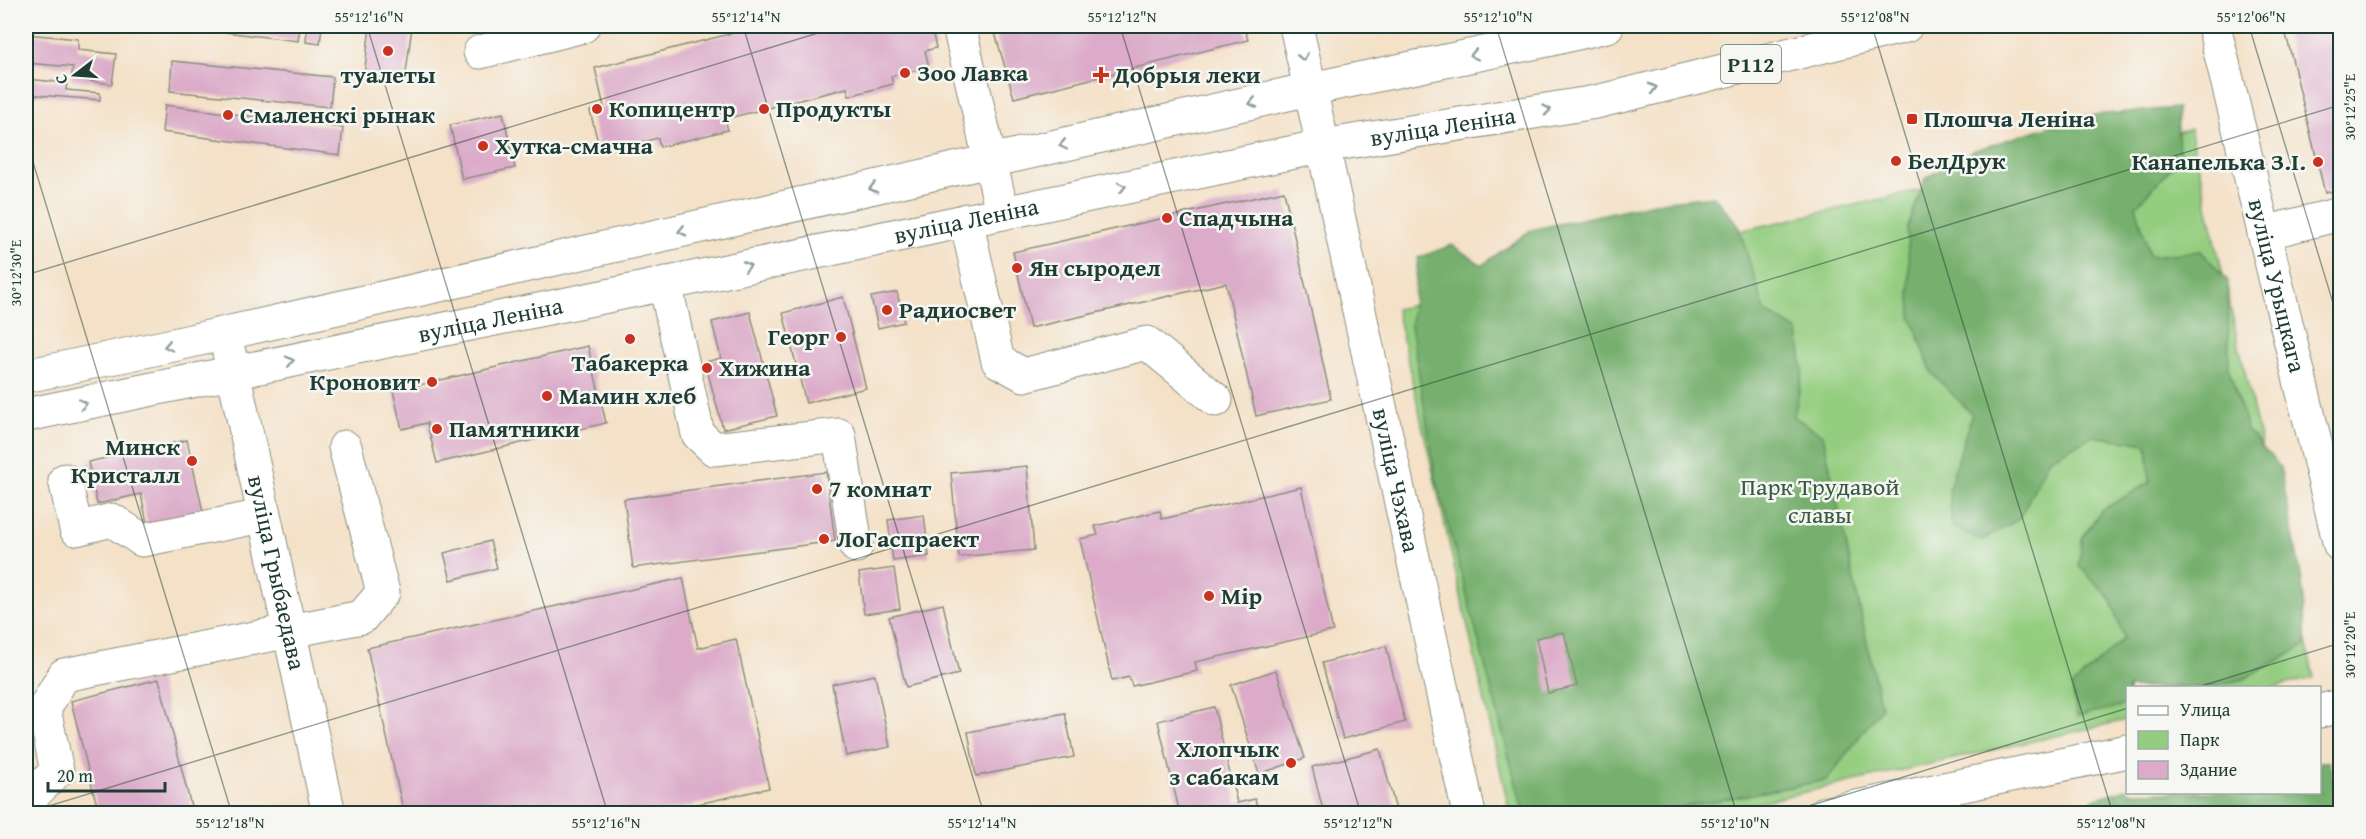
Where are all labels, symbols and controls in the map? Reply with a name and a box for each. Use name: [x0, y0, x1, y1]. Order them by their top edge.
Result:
text: 55°12'16"N: [335, 6, 404, 27]
text: 55°12'14"N: [712, 6, 781, 27]
text: 55°12'12"N: [1088, 6, 1157, 27]
text: 55°12'10"N: [1464, 6, 1533, 27]
text: 55°12'08"N: [1841, 6, 1910, 27]
text: 55°12'06"N: [2217, 6, 2286, 27]
marker: туалеты: [381, 44, 395, 58]
north arrow: [45, 45, 105, 105]
road number: Р112: [1721, 45, 1781, 83]
one-way arrow: [1470, 48, 1480, 61]
one-way arrow: [1296, 52, 1309, 62]
place label: Зоо Лавка: [917, 55, 1029, 90]
place label: туалеты: [340, 57, 436, 92]
place label: Добрыя леки: [1112, 57, 1261, 92]
marker: Зоо Лавка: [898, 66, 912, 80]
marker: Добрыя леки: [1094, 68, 1108, 82]
text: С: [48, 72, 73, 87]
text: 30°12'25"E: [2339, 73, 2360, 140]
one-way arrow: [1648, 82, 1658, 95]
place label: Копицентр: [609, 91, 735, 126]
place label: Продукты: [776, 91, 892, 126]
one-way arrow: [1249, 96, 1259, 109]
place label: Смаленскі рынак: [240, 97, 435, 132]
street label: вуліца Леніна: [1367, 97, 1519, 155]
place label: Плошча Леніна: [1924, 101, 2096, 136]
marker: Копицентр: [590, 102, 604, 116]
marker: Продукты: [757, 102, 771, 116]
one-way arrow: [1542, 104, 1552, 116]
marker: Смаленскі рынак: [221, 108, 235, 122]
marker: Плошча Леніна: [1905, 112, 1919, 126]
place label: Хутка-смачна: [495, 128, 654, 163]
one-way arrow: [1058, 138, 1068, 151]
marker: Хутка-смачна: [476, 139, 490, 153]
place label: БелДрук: [1908, 143, 2006, 178]
place label: Канапелька З.І.: [2132, 144, 2306, 179]
marker: БелДрук: [1889, 154, 1903, 168]
marker: Канапелька З.І.: [2311, 155, 2325, 169]
one-way arrow: [868, 181, 878, 194]
one-way arrow: [1117, 181, 1127, 194]
street label: вуліца Леніна: [891, 188, 1042, 252]
street label: вуліца Урыцкага: [2239, 195, 2316, 376]
place label: Спадчына: [1179, 200, 1294, 235]
marker: Спадчына: [1160, 211, 1174, 225]
one-way arrow: [678, 224, 688, 237]
text: 30°12'30"E: [5, 239, 26, 306]
place label: Ян сыродел: [1028, 250, 1161, 285]
one-way arrow: [741, 260, 751, 273]
marker: Ян сыродел: [1010, 261, 1024, 275]
street label: вуліца Леніна: [415, 287, 566, 351]
place label: Радиосвет: [899, 292, 1016, 327]
marker: Радиосвет: [880, 303, 894, 317]
place label: Георг: [768, 319, 829, 354]
marker: Георг: [834, 330, 848, 344]
marker: Табакерка: [623, 332, 637, 346]
one-way arrow: [163, 339, 173, 352]
place label: Табакерка: [571, 345, 689, 380]
place label: Хижина: [719, 350, 811, 385]
one-way arrow: [285, 355, 295, 368]
marker: Хижина: [700, 361, 714, 375]
place label: Кроновит: [310, 364, 420, 399]
marker: Кроновит: [425, 375, 439, 389]
place label: Мамин хлеб: [559, 378, 696, 413]
marker: Мамин хлеб: [540, 389, 554, 403]
one-way arrow: [78, 398, 88, 411]
street label: вуліца Чэхава: [1364, 404, 1429, 556]
place label: Памятники: [449, 411, 580, 446]
marker: Памятники: [430, 422, 444, 436]
place label: Минск Кристалл: [71, 429, 180, 492]
marker: Минск Кристалл: [185, 454, 199, 468]
park label: Парк Трудавой славы: [1740, 469, 1900, 532]
place label: 7 комнат: [829, 471, 931, 506]
street label: вуліца Грыбаедава: [239, 472, 315, 674]
marker: 7 комнат: [810, 482, 824, 496]
place label: ЛоГаспраект: [836, 521, 979, 556]
marker: ЛоГаспраект: [817, 532, 831, 546]
place label: Мір: [1221, 578, 1262, 613]
marker: Мір: [1202, 589, 1216, 603]
text: 30°12'20"E: [2339, 611, 2360, 678]
legend: [2126, 686, 2321, 794]
text: Улица: [2180, 696, 2231, 723]
text: Парк: [2180, 726, 2220, 753]
place label: Хлопчык з сабакам: [1169, 731, 1279, 794]
scale bar: [48, 755, 165, 793]
marker: Хлопчык з сабакам: [1284, 756, 1298, 770]
text: Здание: [2180, 756, 2237, 783]
text: 20 m: [57, 762, 93, 789]
text: 55°12'18"N: [196, 812, 265, 833]
text: 55°12'16"N: [572, 812, 641, 833]
text: 55°12'14"N: [948, 812, 1017, 833]
text: 55°12'12"N: [1324, 812, 1393, 833]
text: 55°12'10"N: [1701, 812, 1770, 833]
text: 55°12'08"N: [2077, 812, 2146, 833]

